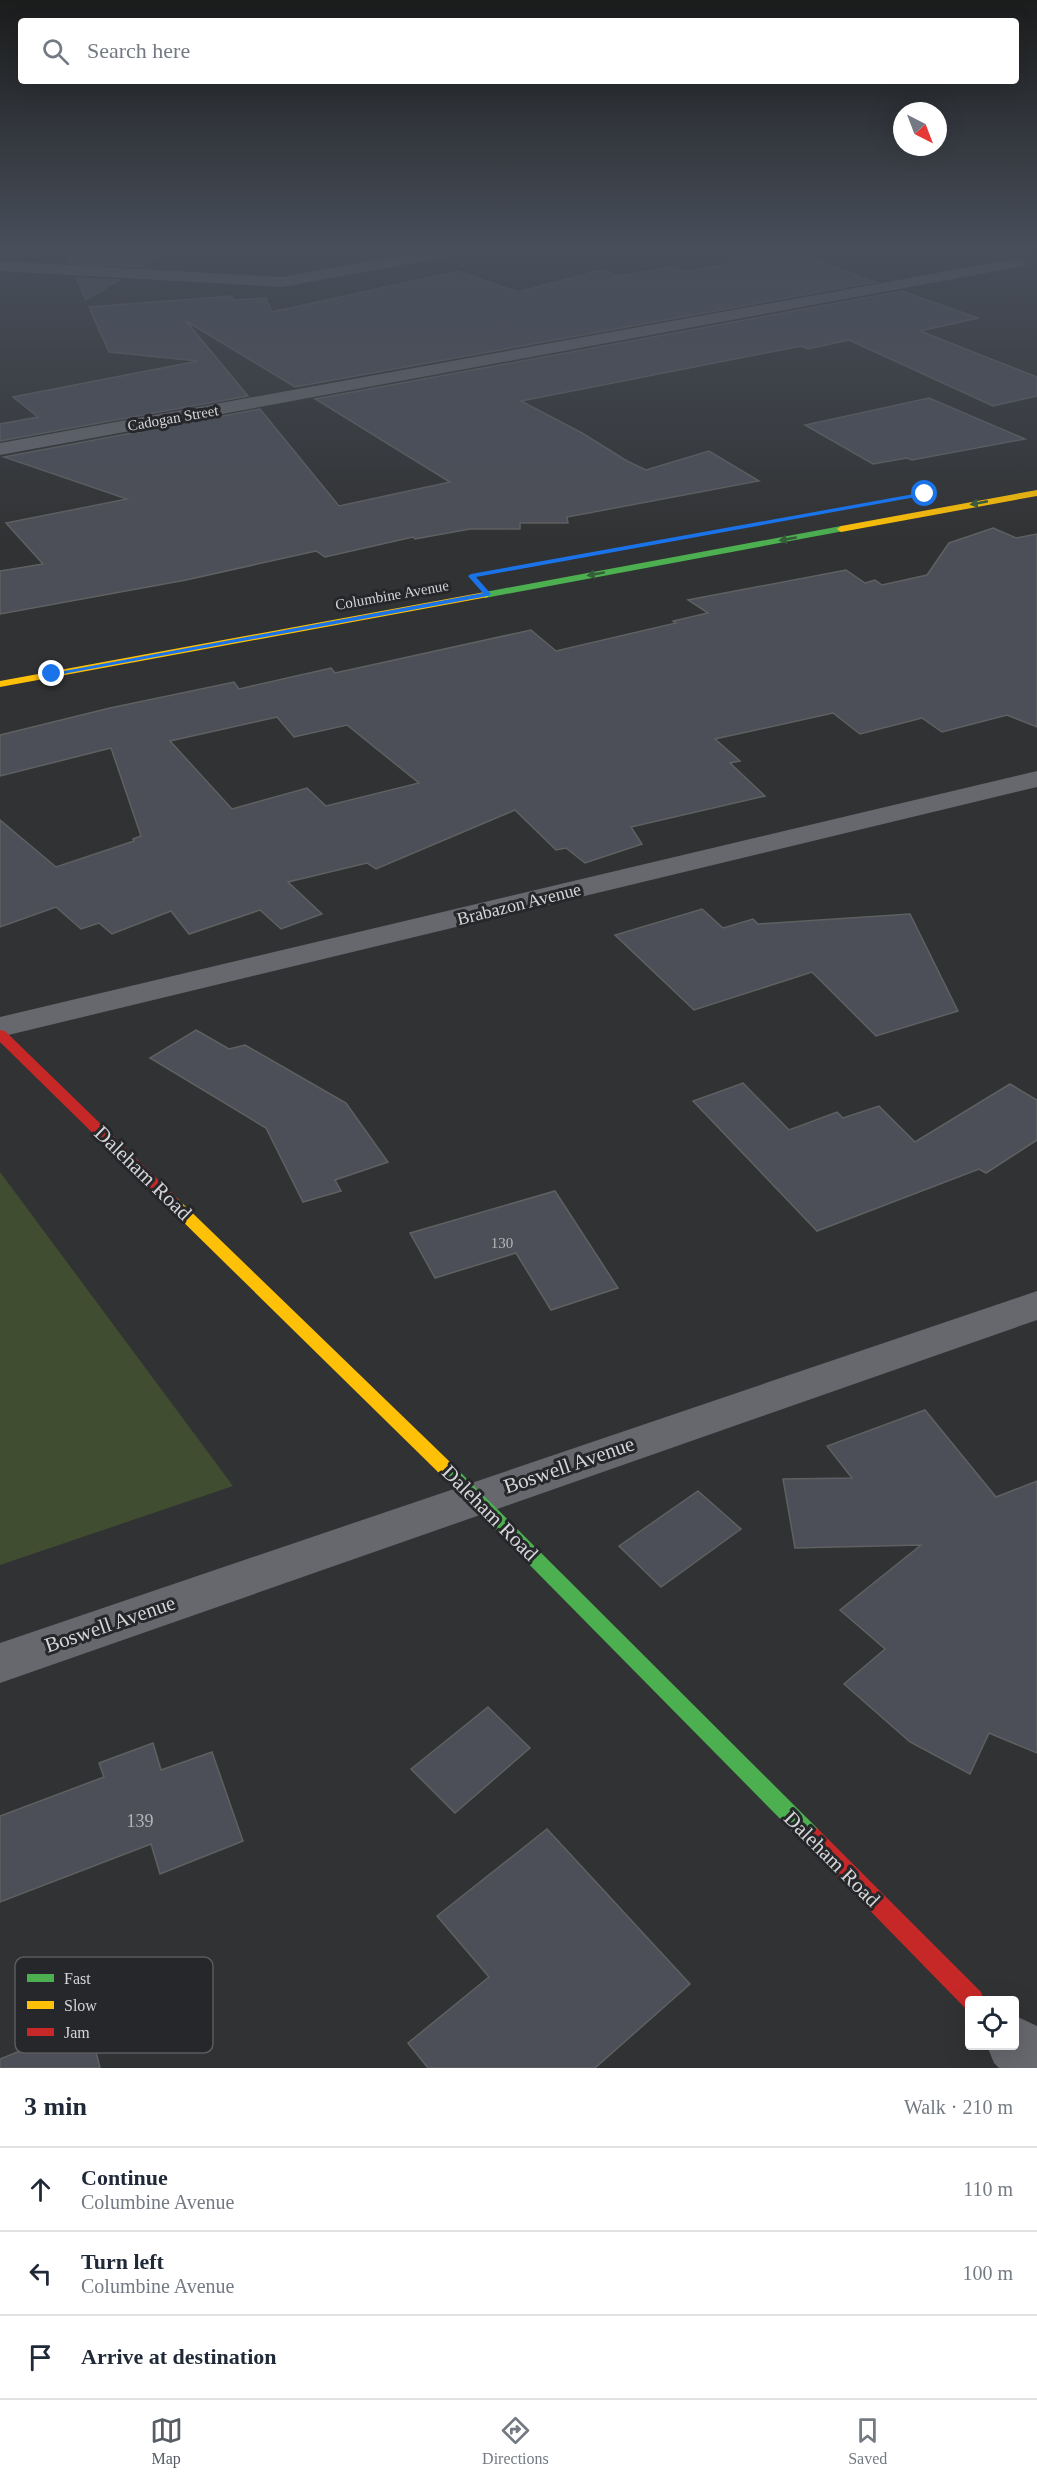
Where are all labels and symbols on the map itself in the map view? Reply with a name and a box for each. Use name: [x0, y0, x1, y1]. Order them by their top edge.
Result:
north arrow: [893, 102, 947, 156]
street label: Cadogan Street: [126, 402, 221, 434]
route start: [911, 480, 937, 506]
one-way arrow: [970, 499, 989, 508]
one-way arrow: [778, 535, 797, 544]
one-way arrow: [586, 570, 605, 579]
street label: Columbine Avenue: [334, 577, 450, 613]
route end: [38, 660, 64, 686]
street label: Brabazon Avenue: [455, 879, 583, 929]
street label: Daleham Road: [90, 1121, 197, 1226]
house number: 130: [491, 1235, 513, 1251]
street label: Boswell Avenue: [500, 1431, 638, 1499]
street label: Daleham Road: [437, 1460, 543, 1566]
street label: Boswell Avenue: [41, 1590, 179, 1658]
street label: Daleham Road: [779, 1806, 885, 1912]
house number: 139: [127, 1811, 154, 1831]
legend: [15, 1957, 213, 2053]
text: Fast: [64, 1970, 91, 1987]
text: Slow: [64, 1997, 97, 2014]
text: Jam: [64, 2024, 90, 2041]

